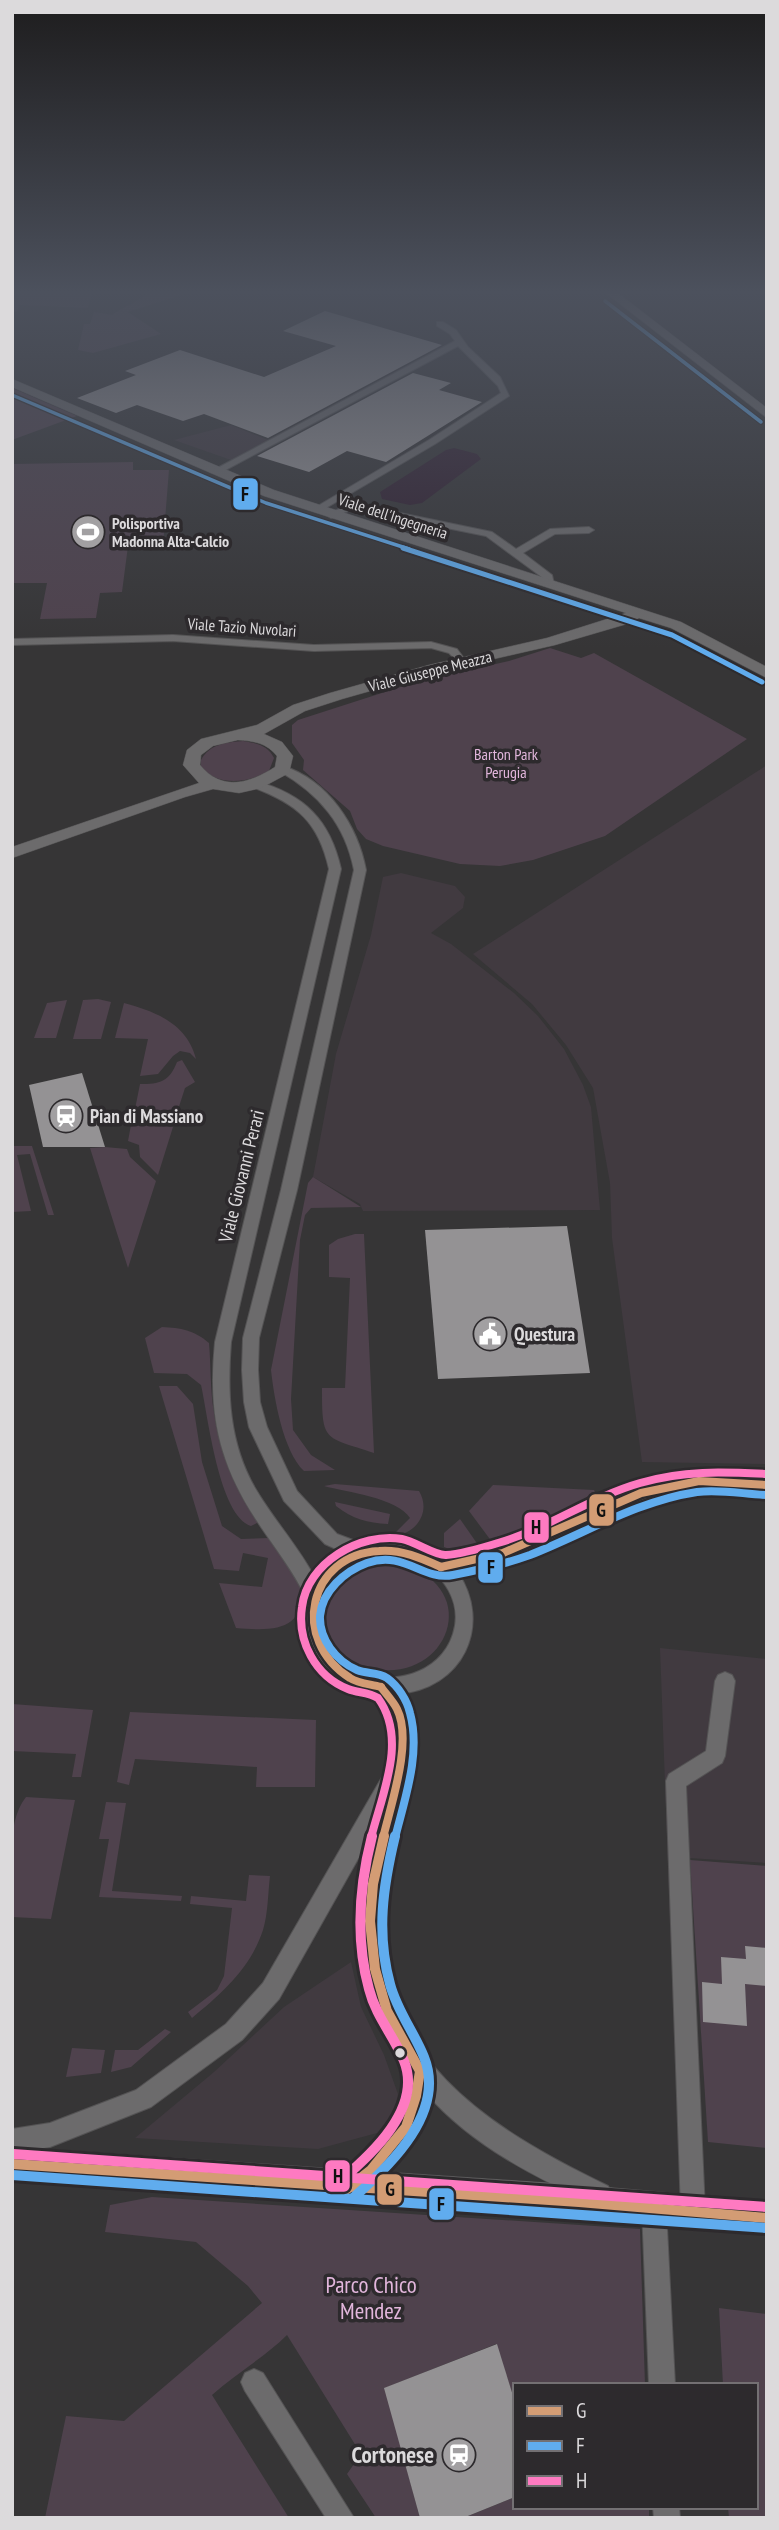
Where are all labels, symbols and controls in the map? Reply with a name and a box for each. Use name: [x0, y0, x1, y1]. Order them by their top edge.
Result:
line badge: F: [232, 477, 259, 511]
text: F: [241, 482, 249, 506]
street label: Viale dell'Ingegneria: [335, 489, 450, 543]
sports icon: Polisportiva Madonna Alta-Calcio: [69, 513, 107, 551]
place label: Polisportiva Madonna Alta-Calcio: [112, 513, 229, 551]
street label: Viale Tazio Nuvolari: [186, 613, 297, 641]
street label: Viale Giuseppe Meazza: [365, 646, 494, 696]
park label: Barton Park Perugia: [474, 744, 539, 782]
station icon: Pian di Massiano: [47, 1097, 85, 1135]
place label: Pian di Massiano: [90, 1104, 203, 1128]
street label: Viale Giovanni Perari: [213, 1107, 269, 1246]
public building icon: Questura: [471, 1315, 509, 1353]
place label: Questura: [514, 1322, 575, 1346]
line badge: G: [588, 1493, 615, 1527]
text: G: [596, 1498, 606, 1522]
line badge: H: [523, 1511, 550, 1544]
text: H: [531, 1515, 541, 1539]
line badge: F: [477, 1551, 504, 1584]
text: F: [487, 1555, 495, 1579]
unlabelled marker: [393, 2046, 407, 2060]
line badge: H: [324, 2159, 351, 2193]
text: H: [333, 2164, 343, 2188]
line badge: G: [376, 2173, 403, 2206]
text: G: [385, 2177, 395, 2201]
line badge: F: [428, 2187, 455, 2221]
text: F: [437, 2192, 445, 2216]
park label: Parco Chico Mendez: [325, 2270, 417, 2325]
legend: [513, 2383, 758, 2509]
text: G: [576, 2397, 586, 2424]
text: F: [576, 2432, 585, 2459]
station icon: Cortonese: [440, 2436, 478, 2474]
place label: Cortonese: [352, 2440, 434, 2469]
text: H: [576, 2467, 587, 2494]

